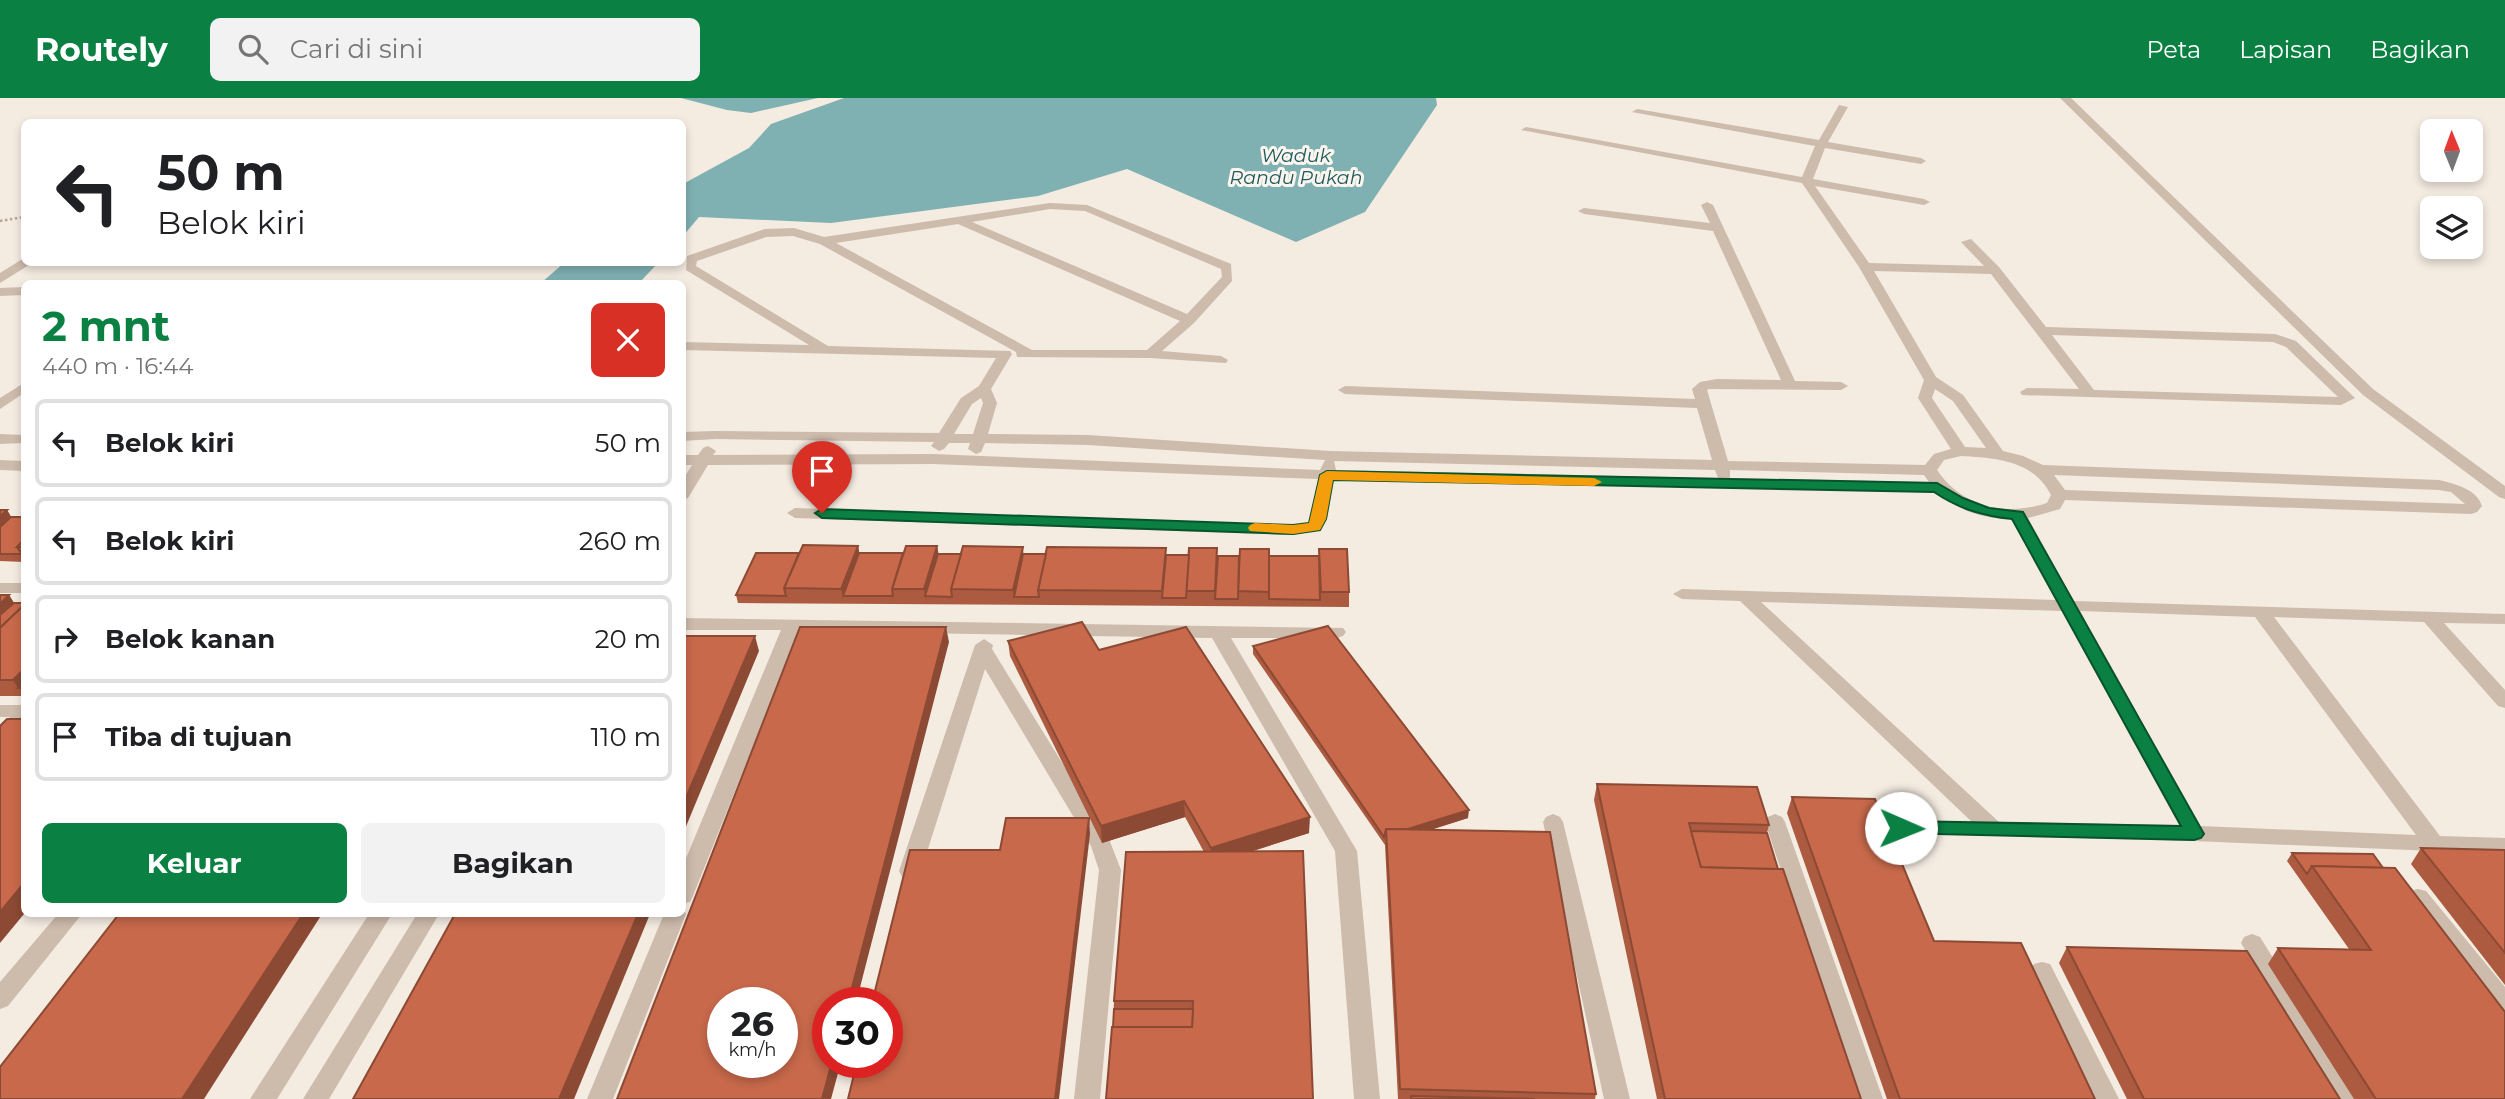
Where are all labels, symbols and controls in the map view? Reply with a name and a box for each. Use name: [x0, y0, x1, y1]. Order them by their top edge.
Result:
search box: [210, 18, 700, 81]
text: Routely: [35, 29, 168, 69]
icon: search: [234, 30, 272, 68]
text: Cari di sini: [290, 33, 423, 65]
text: Peta: [2146, 35, 2201, 64]
text: Lapisan: [2239, 35, 2332, 64]
text: Bagikan: [2370, 35, 2470, 64]
north arrow: [2420, 119, 2483, 182]
map controls: [2420, 119, 2483, 259]
text: 50 m: [157, 143, 285, 202]
water label: Waduk Randu Pukah: [1229, 144, 1363, 189]
icon: left: [42, 147, 133, 238]
button: layers: [2420, 196, 2483, 259]
text: Belok kiri: [157, 203, 306, 242]
text: 2 mnt: [42, 300, 170, 352]
button: close: [591, 303, 665, 377]
text: 440 m · 16:44: [42, 352, 194, 380]
icon: left: [46, 424, 84, 462]
text: Belok kiri: [105, 427, 234, 459]
text: 50 m: [595, 427, 661, 459]
pin: [792, 441, 852, 513]
icon: arrive: [803, 452, 841, 490]
icon: left: [46, 522, 84, 560]
text: Belok kiri: [105, 525, 234, 557]
text: 260 m: [579, 525, 661, 557]
icon: right: [46, 620, 84, 658]
text: Belok kanan: [105, 623, 275, 655]
text: 20 m: [595, 623, 661, 655]
icon: arrive: [46, 718, 84, 756]
text: Tiba di tujuan: [105, 721, 292, 753]
text: 110 m: [591, 721, 661, 753]
position arrow: [1864, 791, 1938, 865]
button: Keluar: [42, 823, 347, 903]
button: Bagikan: [361, 823, 665, 903]
speed limit sign: 30: [812, 987, 903, 1078]
text: 26: [731, 1002, 774, 1045]
text: km/h: [728, 1039, 777, 1061]

